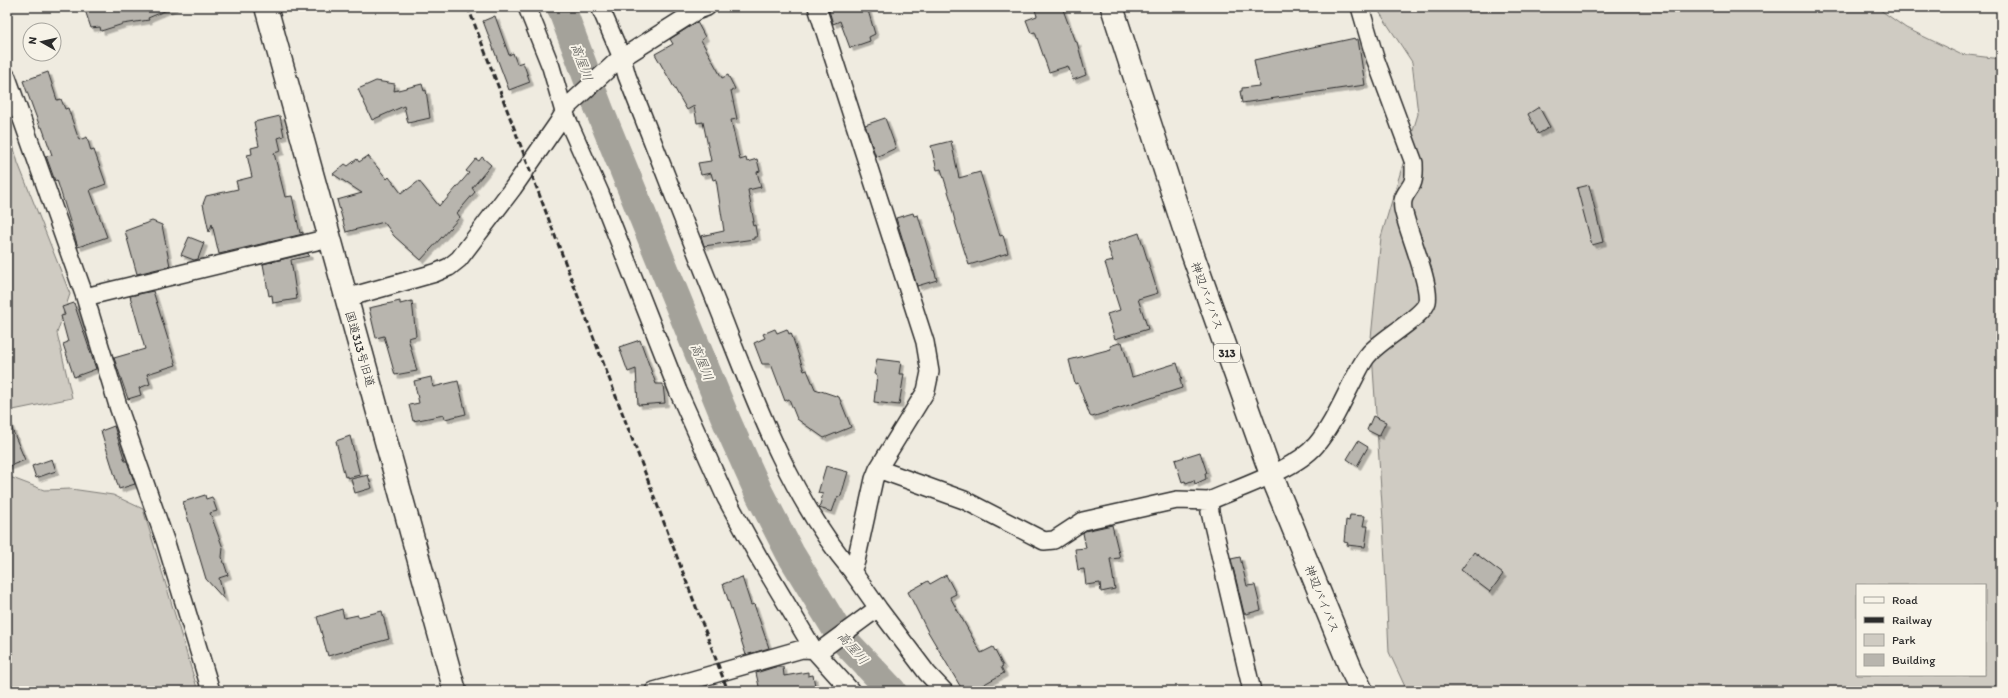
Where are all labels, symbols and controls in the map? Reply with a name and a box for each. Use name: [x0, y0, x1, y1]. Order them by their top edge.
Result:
north arrow: [22, 22, 62, 62]
text: N: [26, 36, 40, 45]
water label: 高屋川: [568, 41, 596, 83]
street label: 神辺バイパス: [1188, 260, 1226, 332]
street label: 国道313号旧道: [342, 309, 378, 389]
water label: 高屋川: [688, 341, 716, 383]
road number: 313: [1214, 344, 1240, 362]
street label: 神辺バイパス: [1302, 563, 1342, 635]
legend: [1856, 584, 1986, 676]
text: Road: [1892, 593, 1918, 607]
text: Railway: [1892, 613, 1932, 627]
water label: 高屋川: [835, 628, 871, 668]
text: Park: [1892, 633, 1916, 647]
text: Building: [1892, 653, 1936, 667]

